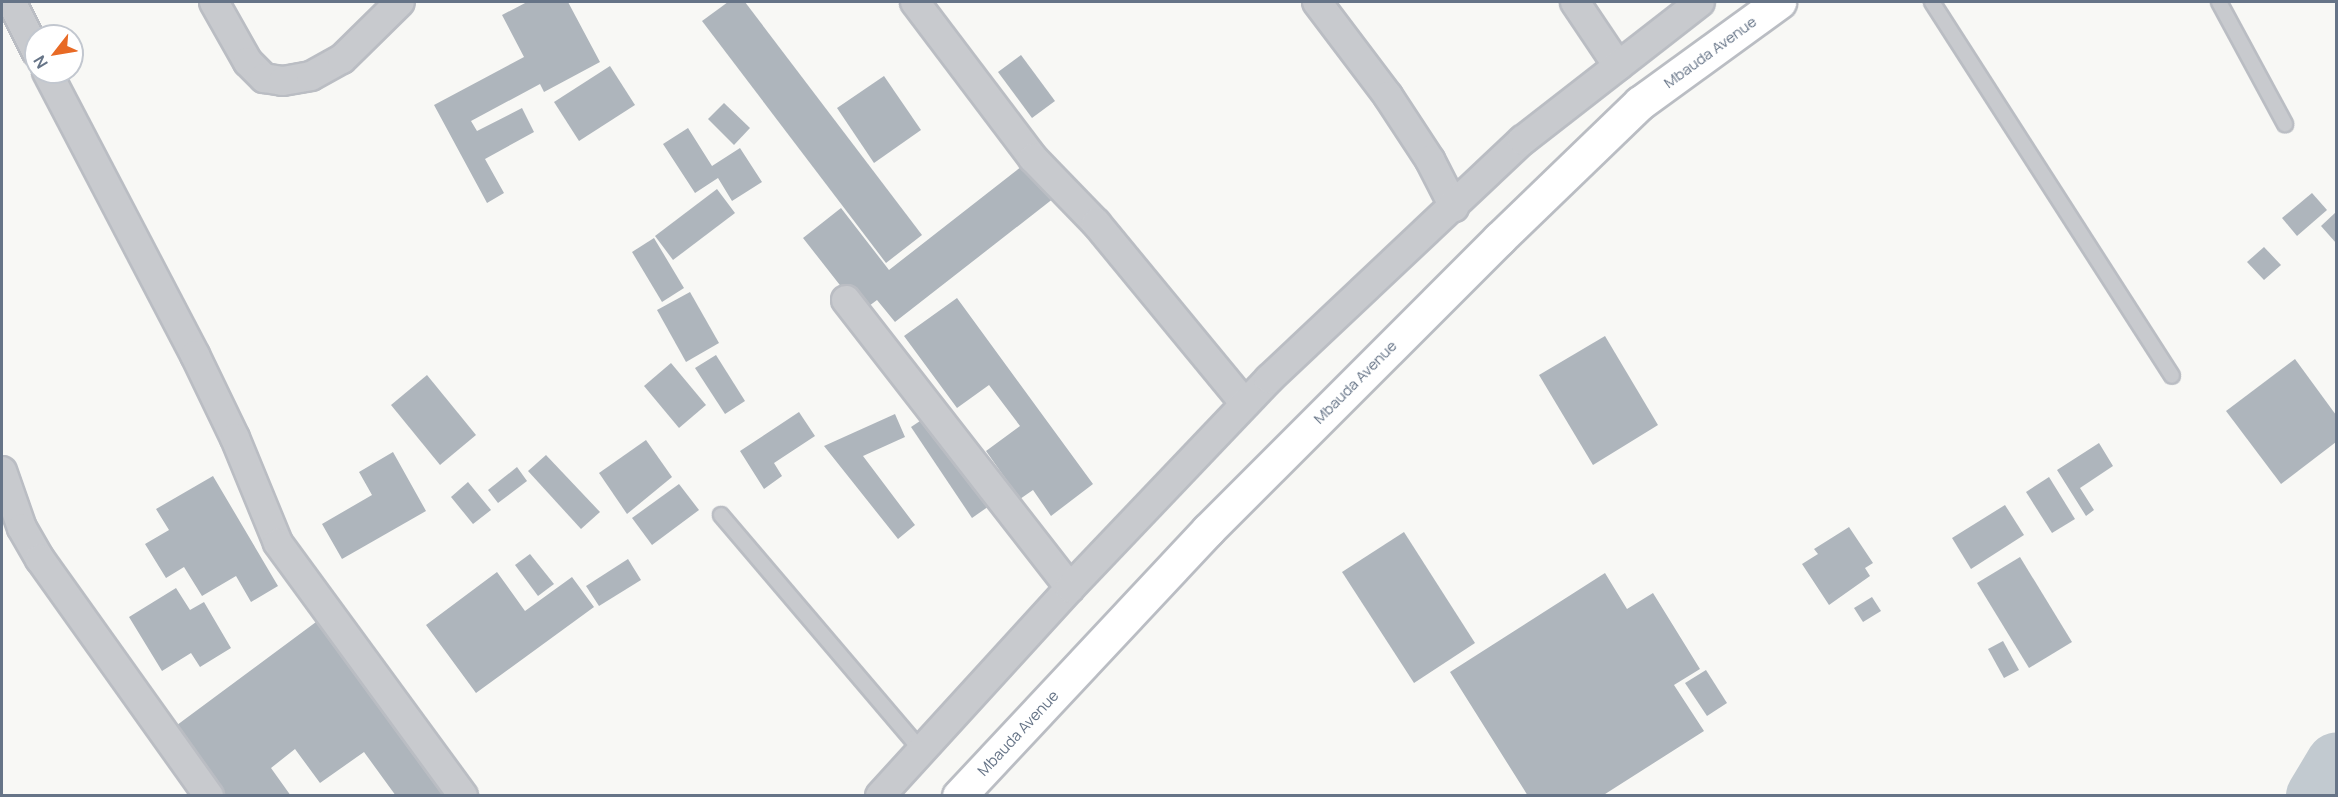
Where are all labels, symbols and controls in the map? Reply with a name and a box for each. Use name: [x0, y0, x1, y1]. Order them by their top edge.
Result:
street label: Mbauda Avenue: [1660, 12, 1760, 92]
north arrow: [24, 24, 84, 84]
text: N: [28, 52, 53, 73]
street label: Mbauda Avenue: [1310, 337, 1400, 427]
street label: Mbauda Avenue: [974, 687, 1062, 779]

